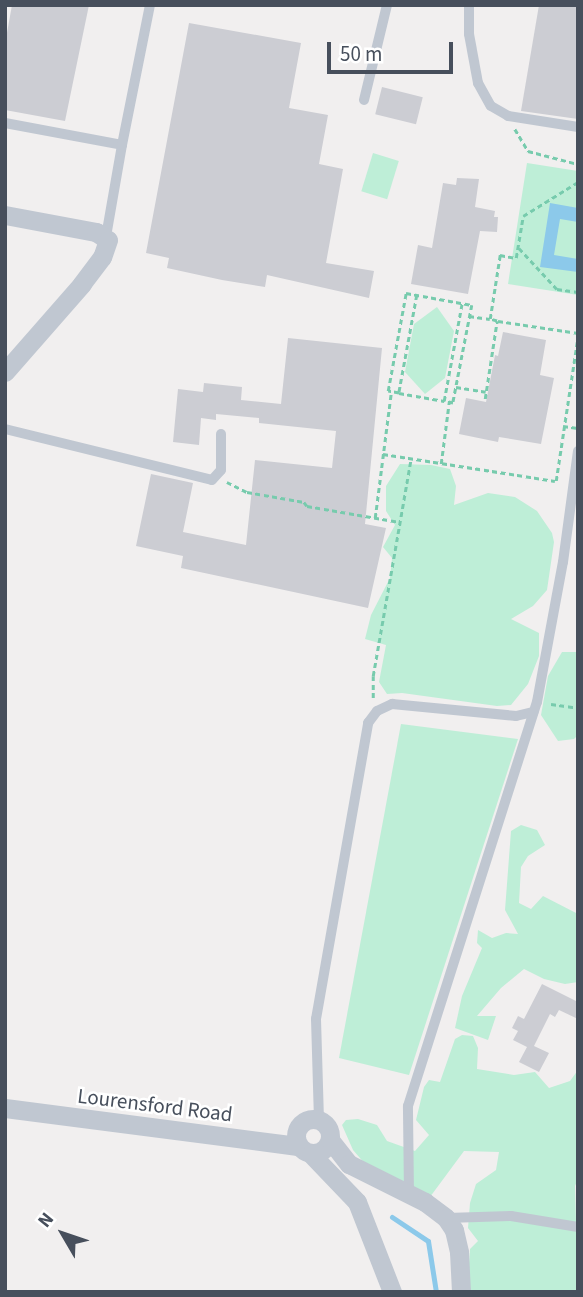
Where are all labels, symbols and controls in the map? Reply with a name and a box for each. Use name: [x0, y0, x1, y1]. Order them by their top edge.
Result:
scale bar: [331, 28, 457, 72]
text: 50 m: [340, 39, 382, 69]
street label: Lourensford Road: [76, 1083, 234, 1127]
north arrow: [28, 1199, 98, 1269]
text: N: [32, 1207, 61, 1234]

